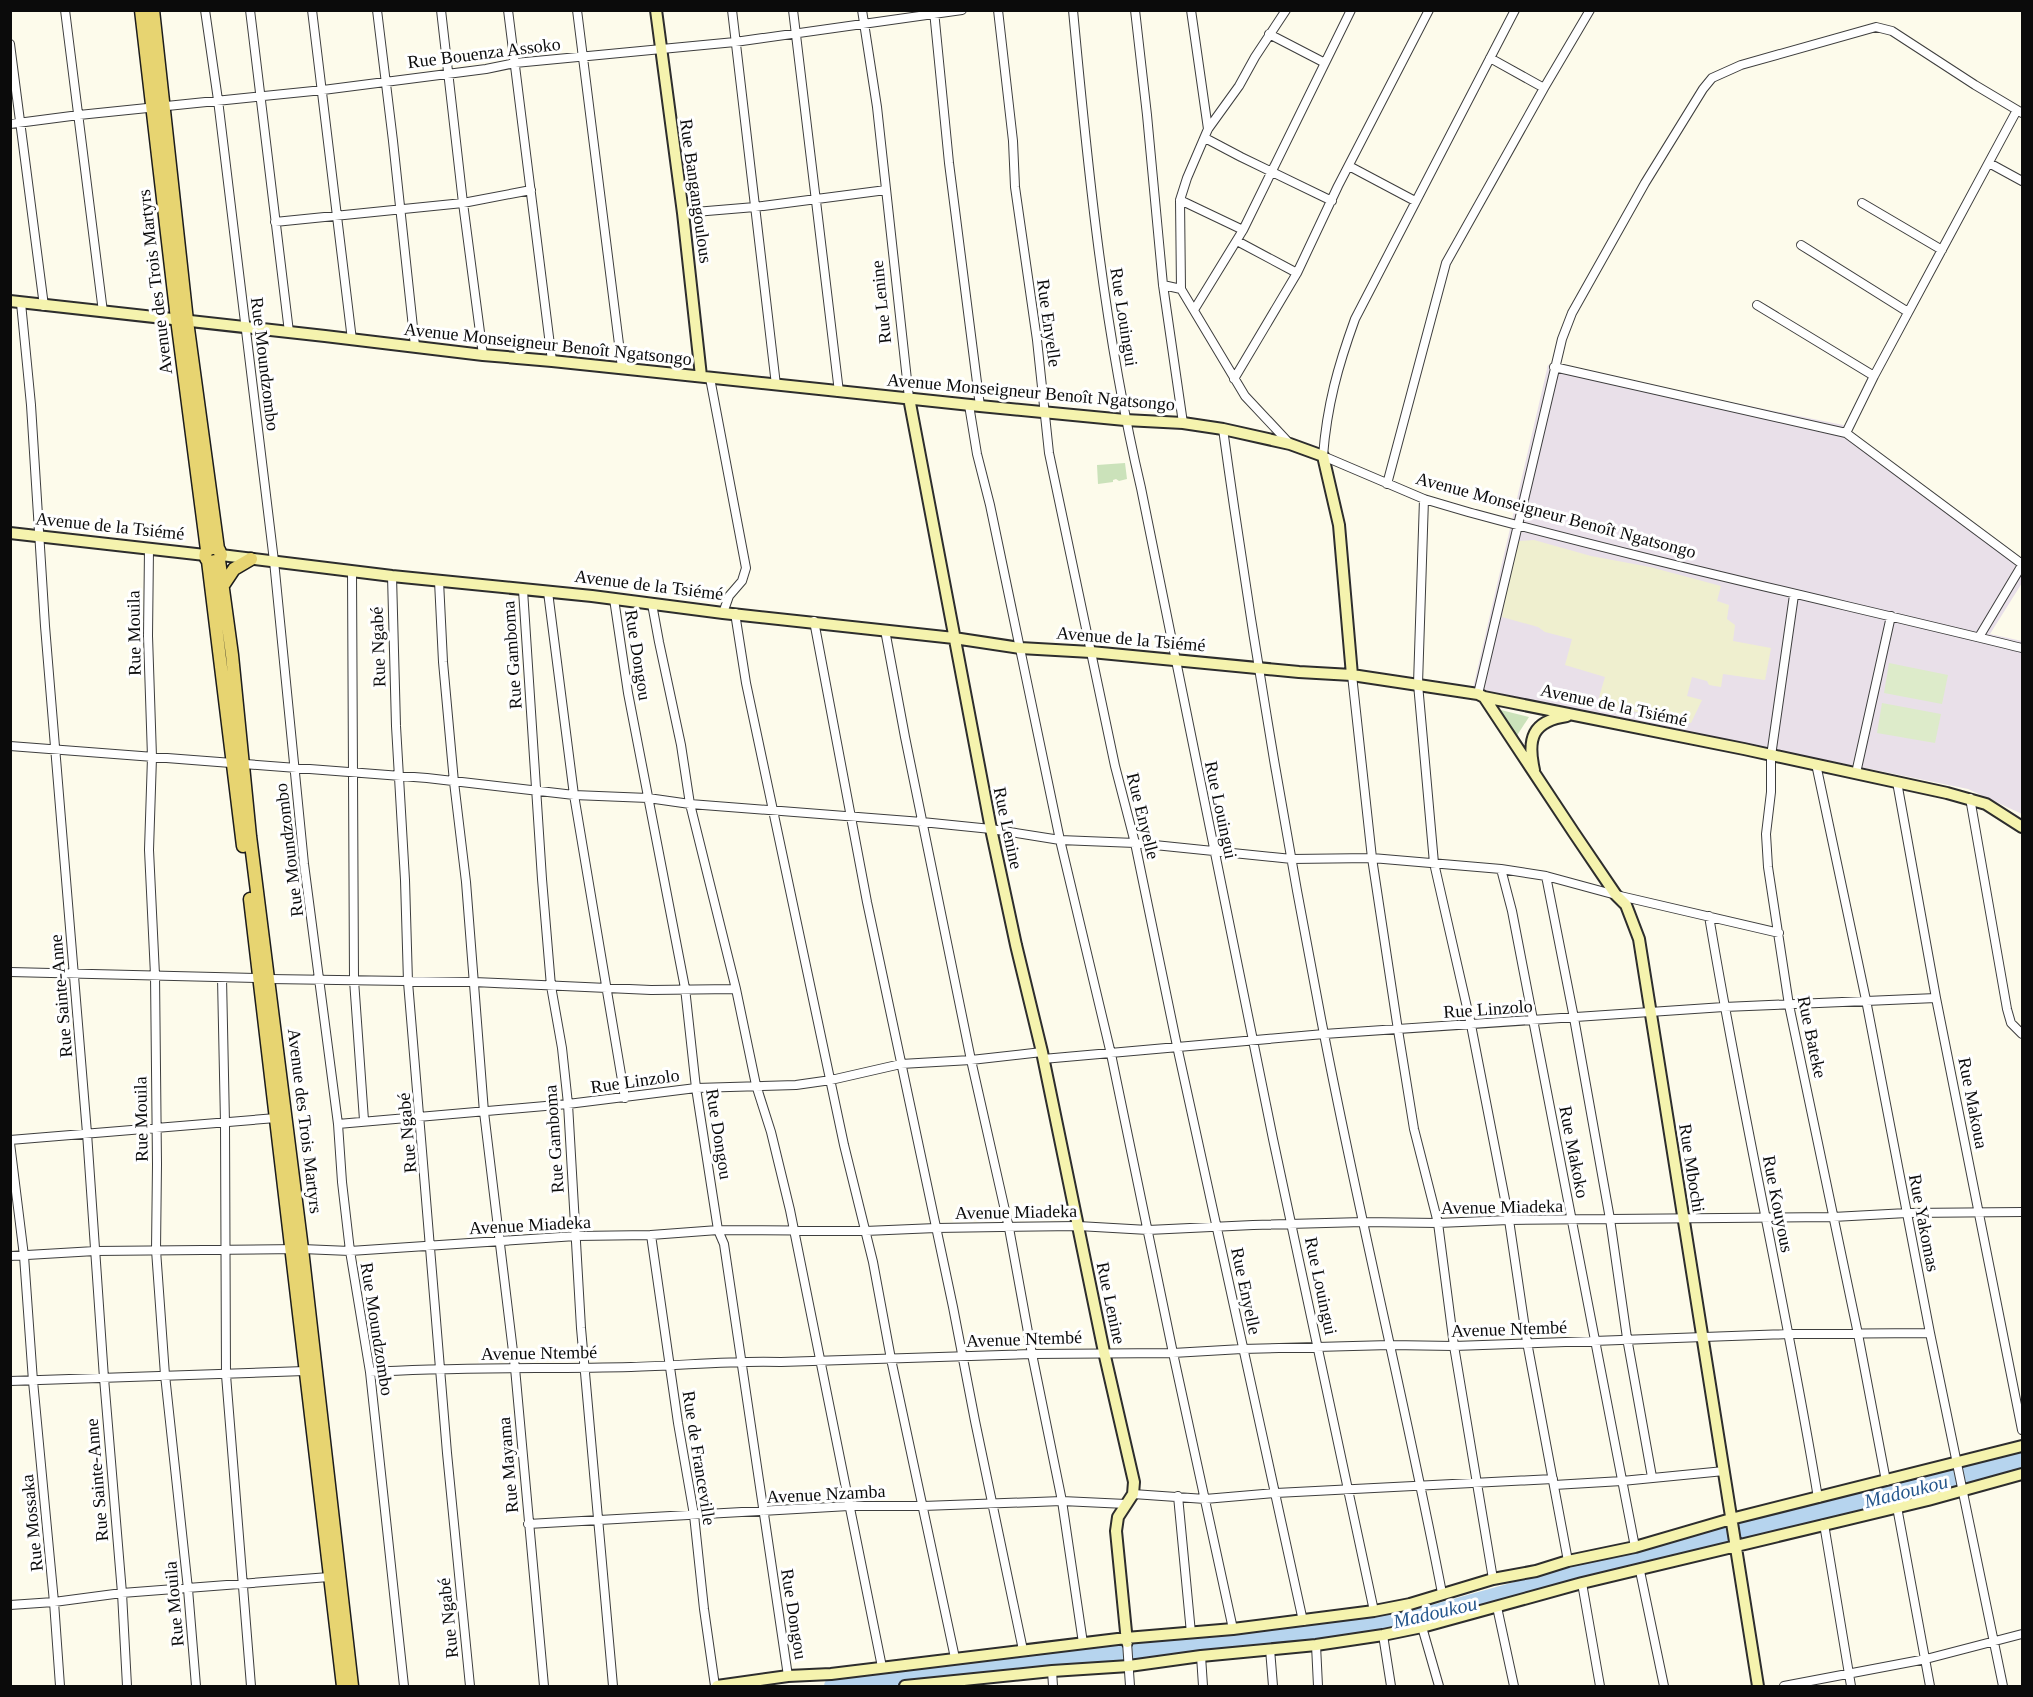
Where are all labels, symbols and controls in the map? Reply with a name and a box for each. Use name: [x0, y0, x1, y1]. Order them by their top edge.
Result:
street label: Rue Bouenza Assoko: [406, 34, 562, 72]
street label: Rue Bangangoulous: [676, 118, 716, 264]
street label: Avenue des Trois Martyrs: [134, 188, 176, 376]
street label: Rue Lenine: [867, 259, 895, 345]
street label: Rue Louingui: [1106, 266, 1142, 368]
street label: Rue Enyelle: [1033, 278, 1065, 368]
street label: Rue Moundzombo: [247, 296, 283, 432]
street label: Avenue Monseigneur Benoît Ngatsongo: [403, 319, 693, 369]
street label: Avenue Monseigneur Benoît Ngatsongo: [886, 369, 1176, 415]
street label: Avenue Monseigneur Benoît Ngatsongo: [1414, 468, 1698, 562]
street label: Avenue de la Tsiémé: [35, 508, 185, 544]
street label: Avenue de la Tsiémé: [574, 566, 724, 604]
street label: Rue Mouila: [123, 590, 145, 676]
street label: Rue Gamboma: [498, 600, 526, 710]
street label: Rue Ngabé: [367, 606, 389, 688]
street label: Rue Dongou: [621, 608, 655, 702]
street label: Avenue de la Tsiémé: [1056, 623, 1206, 655]
street label: Avenue de la Tsiémé: [1539, 680, 1689, 730]
street label: Rue Louingui: [1201, 759, 1241, 861]
street label: Rue Enyelle: [1123, 771, 1163, 861]
street label: Rue Moundzombo: [271, 782, 307, 918]
street label: Rue Lenine: [990, 785, 1026, 871]
street label: Rue Sainte-Anne: [46, 934, 76, 1058]
street label: Rue Bateke: [1794, 994, 1830, 1080]
street label: Rue Linzolo: [1443, 996, 1533, 1022]
street label: Avenue des Trois Martyrs: [284, 1027, 326, 1215]
street label: Rue Makoua: [1954, 1056, 1992, 1150]
street label: Rue Linzolo: [589, 1065, 681, 1097]
street label: Rue Mouila: [130, 1076, 152, 1162]
street label: Rue Gamboma: [540, 1084, 568, 1194]
street label: Rue Dongou: [702, 1087, 736, 1181]
street label: Rue Ngabé: [394, 1092, 420, 1174]
street label: Rue Makoko: [1555, 1104, 1593, 1200]
street label: Rue Mbochi: [1675, 1122, 1709, 1214]
street label: Rue Kouyous: [1759, 1154, 1797, 1254]
street label: Rue Yakomas: [1905, 1172, 1943, 1274]
street label: Avenue Miadeka: [1441, 1196, 1563, 1218]
street label: Avenue Miadeka: [955, 1201, 1077, 1223]
street label: Avenue Miadeka: [468, 1212, 592, 1238]
street label: Rue Louingui: [1301, 1235, 1341, 1337]
street label: Rue Enyelle: [1227, 1246, 1265, 1336]
street label: Rue Lenine: [1093, 1260, 1129, 1346]
street label: Rue Moundzombo: [357, 1261, 397, 1397]
street label: Avenue Ntembé: [1451, 1317, 1567, 1341]
street label: Avenue Ntembé: [966, 1327, 1082, 1351]
street label: Avenue Ntembé: [481, 1342, 597, 1364]
street label: Rue de Franceville: [678, 1389, 720, 1527]
street label: Rue Mayama: [494, 1416, 522, 1514]
street label: Rue Sainte-Anne: [82, 1418, 112, 1542]
water label: Madoukou: [1861, 1470, 1950, 1512]
street label: Rue Mossaka: [17, 1473, 47, 1573]
street label: Avenue Nzamba: [766, 1481, 886, 1507]
street label: Rue Mouila: [160, 1561, 188, 1647]
street label: Rue Dongou: [777, 1567, 811, 1661]
street label: Rue Ngabé: [434, 1577, 462, 1659]
water label: Madoukou: [1390, 1592, 1479, 1633]

